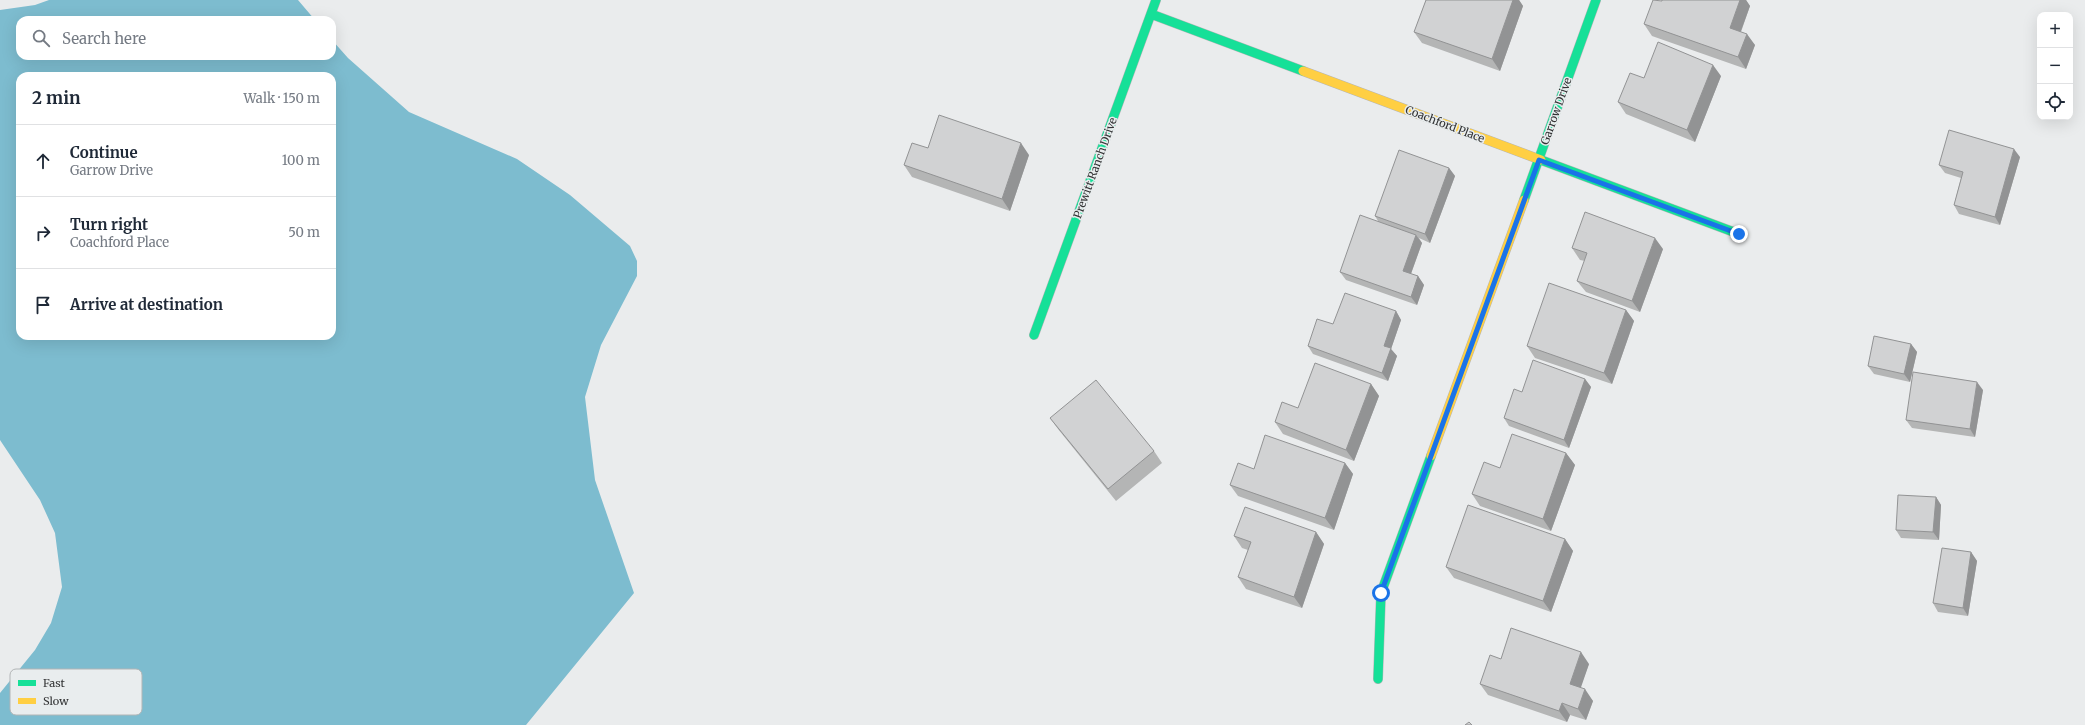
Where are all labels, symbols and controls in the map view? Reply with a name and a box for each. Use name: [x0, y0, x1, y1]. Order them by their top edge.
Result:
map controls: [2037, 12, 2073, 120]
button: +: [2037, 12, 2073, 48]
search box: [16, 16, 336, 60]
icon: search: [30, 27, 52, 49]
text: Search here: [62, 29, 146, 48]
button: −: [2037, 48, 2073, 84]
street label: Garrow Drive: [1537, 75, 1575, 146]
button: locate: [2037, 84, 2073, 120]
text: 2 min: [32, 87, 80, 109]
text: Walk · 150 m: [243, 90, 320, 107]
street label: Coachford Place: [1403, 102, 1487, 146]
street label: Prewitt Ranch Drive: [1070, 115, 1120, 220]
text: Continue: [70, 143, 138, 162]
icon: ahead: [32, 150, 54, 172]
text: 100 m: [282, 152, 320, 169]
text: Garrow Drive: [70, 162, 153, 179]
text: Turn right: [70, 215, 148, 234]
icon: right: [32, 222, 54, 244]
text: 50 m: [288, 224, 320, 241]
route end: [1730, 225, 1748, 243]
text: Coachford Place: [70, 234, 169, 251]
icon: arrive: [32, 294, 54, 316]
text: Arrive at destination: [70, 295, 223, 314]
route start: [1372, 584, 1390, 602]
legend: [10, 669, 142, 715]
text: Fast: [43, 676, 66, 690]
text: Slow: [43, 694, 69, 708]

